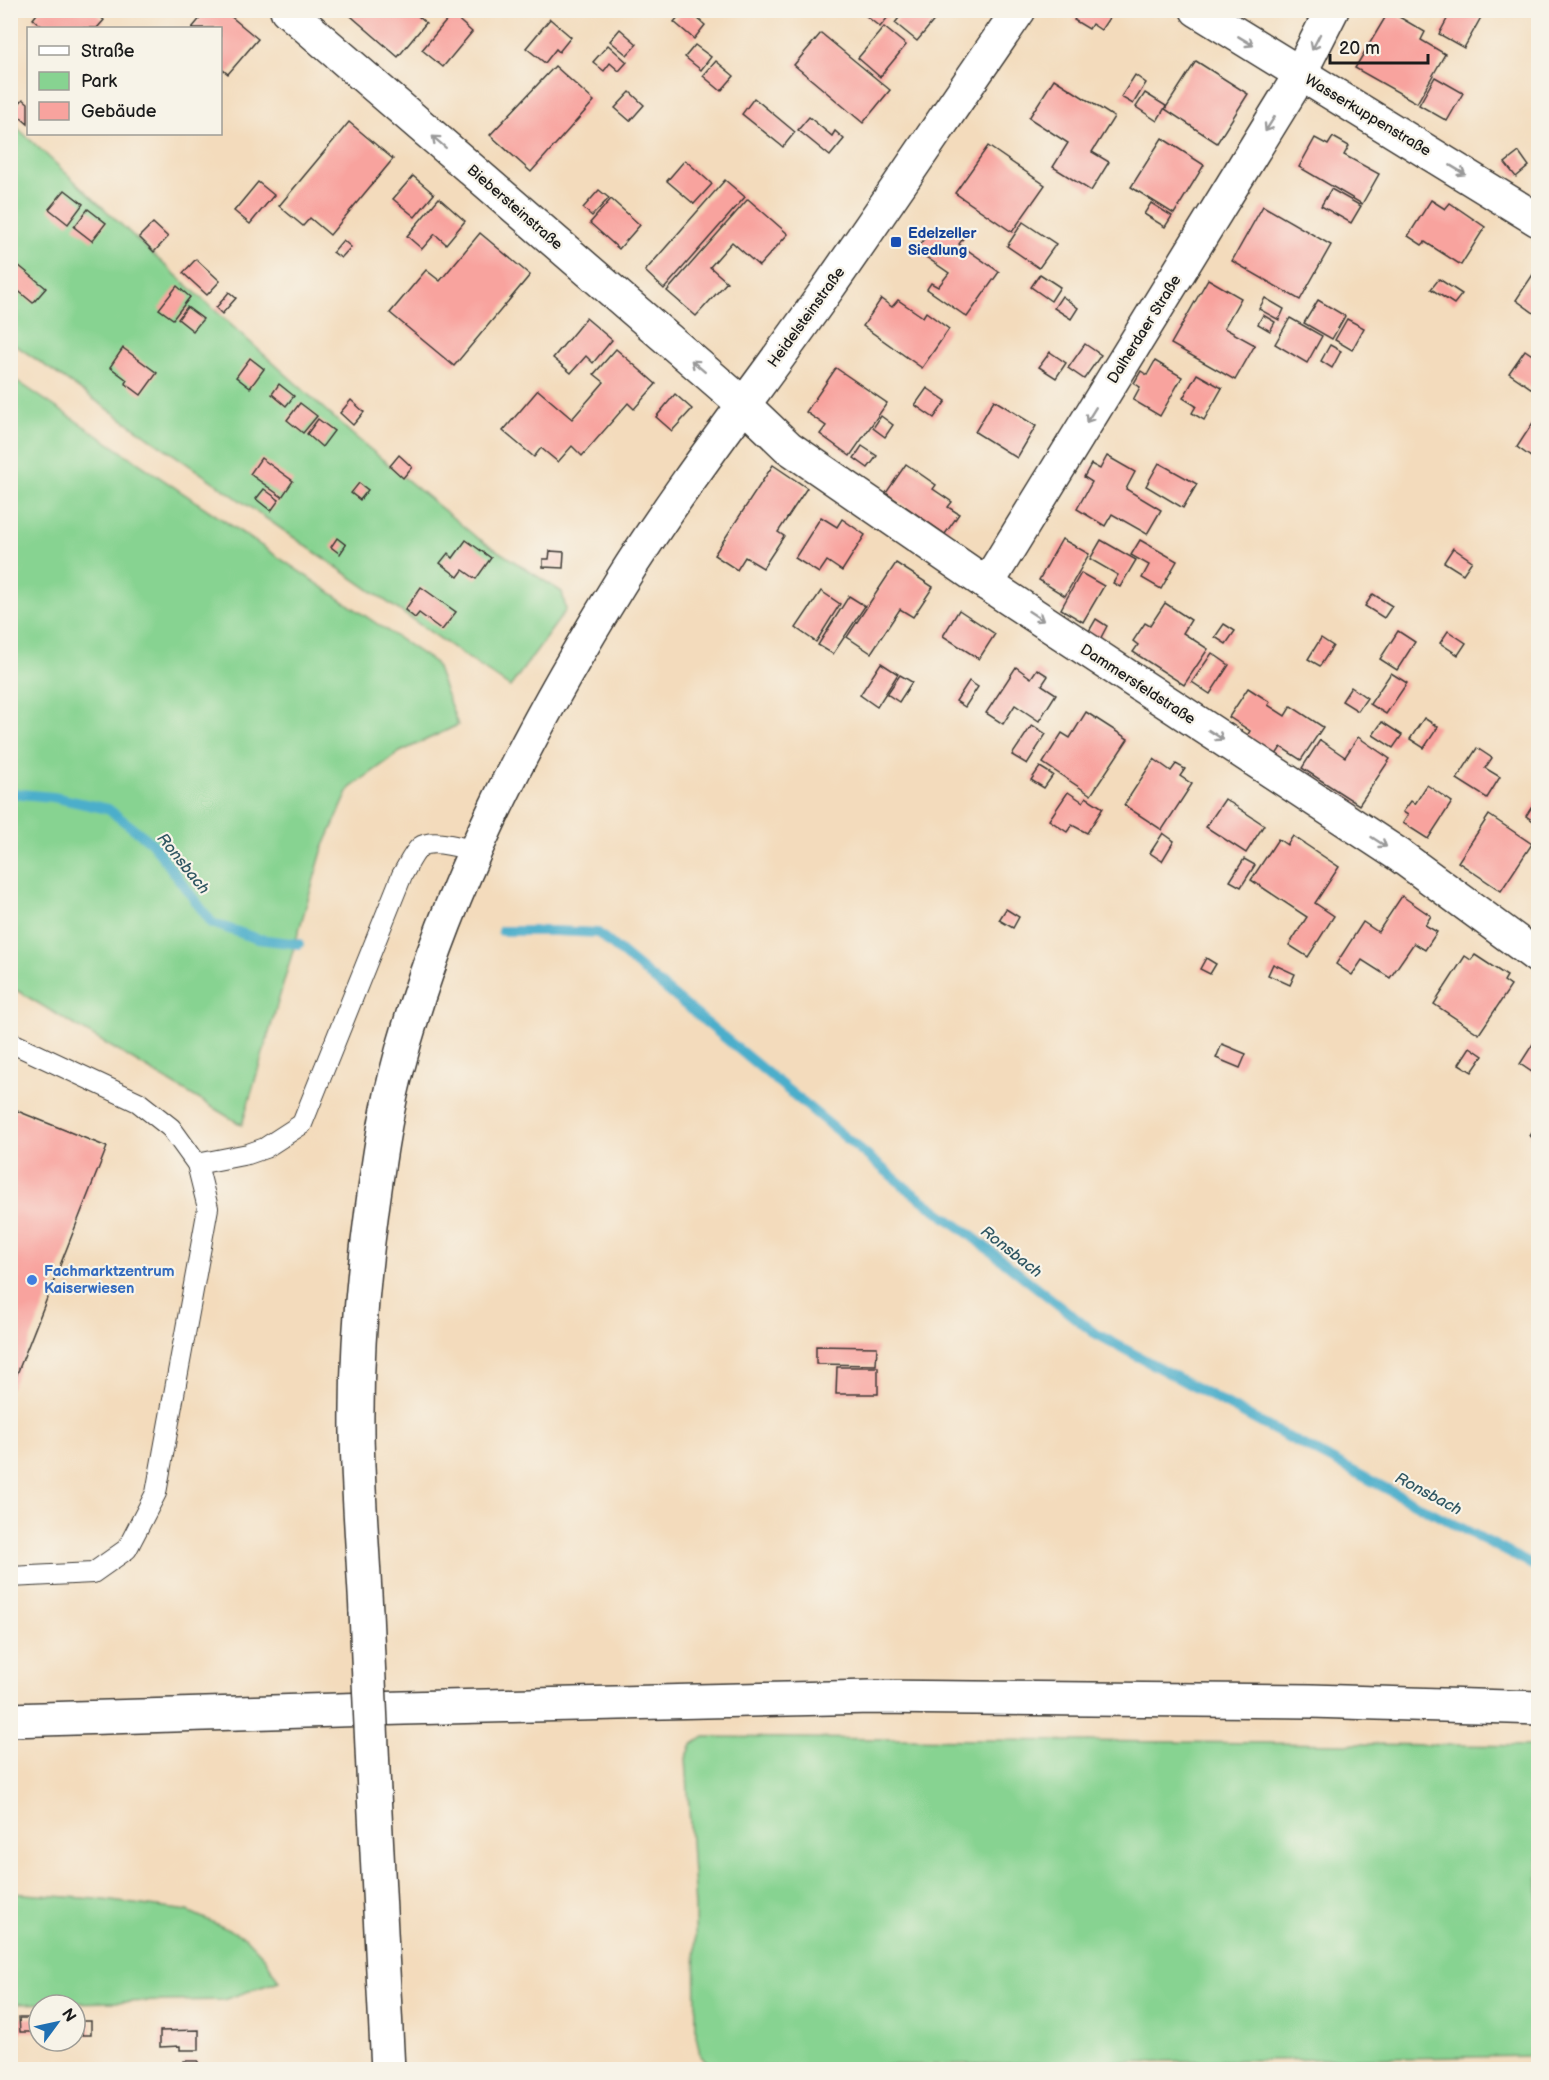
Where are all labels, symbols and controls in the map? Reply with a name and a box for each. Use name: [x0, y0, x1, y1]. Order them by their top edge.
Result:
legend: [27, 27, 222, 135]
scale bar: [1330, 27, 1428, 65]
one-way arrow: [1310, 33, 1322, 51]
one-way arrow: [1238, 34, 1255, 47]
text: 20 m: [1339, 38, 1380, 59]
text: Straße: [81, 41, 135, 62]
street label: Wasserkuppenstraße: [1301, 70, 1434, 161]
text: Park: [81, 71, 117, 92]
text: Gebäude: [81, 101, 157, 122]
one-way arrow: [1263, 115, 1275, 132]
one-way arrow: [432, 135, 447, 149]
street label: Biebersteinstraße: [463, 161, 567, 254]
one-way arrow: [1449, 165, 1466, 177]
place label: Edelzeller Siedlung: [908, 224, 977, 260]
marker: Edelzeller Siedlung: [889, 235, 903, 249]
street label: Heidelsteinstraße: [764, 263, 849, 371]
street label: Dalherdaer Straße: [1103, 271, 1186, 387]
one-way arrow: [691, 359, 706, 373]
one-way arrow: [1084, 406, 1096, 423]
one-way arrow: [1027, 610, 1044, 623]
street label: Dammersfeldstraße: [1077, 640, 1199, 729]
one-way arrow: [1207, 729, 1224, 741]
water label: Ronsbach: [153, 830, 213, 898]
one-way arrow: [1370, 836, 1387, 848]
water label: Ronsbach: [977, 1222, 1046, 1282]
place label: Fachmarktzentrum Kaiserwiesen: [44, 1262, 175, 1298]
marker: Fachmarktzentrum Kaiserwiesen: [25, 1273, 39, 1287]
water label: Ronsbach: [1392, 1469, 1465, 1520]
north arrow: [27, 1993, 87, 2053]
text: N: [57, 2005, 80, 2026]

